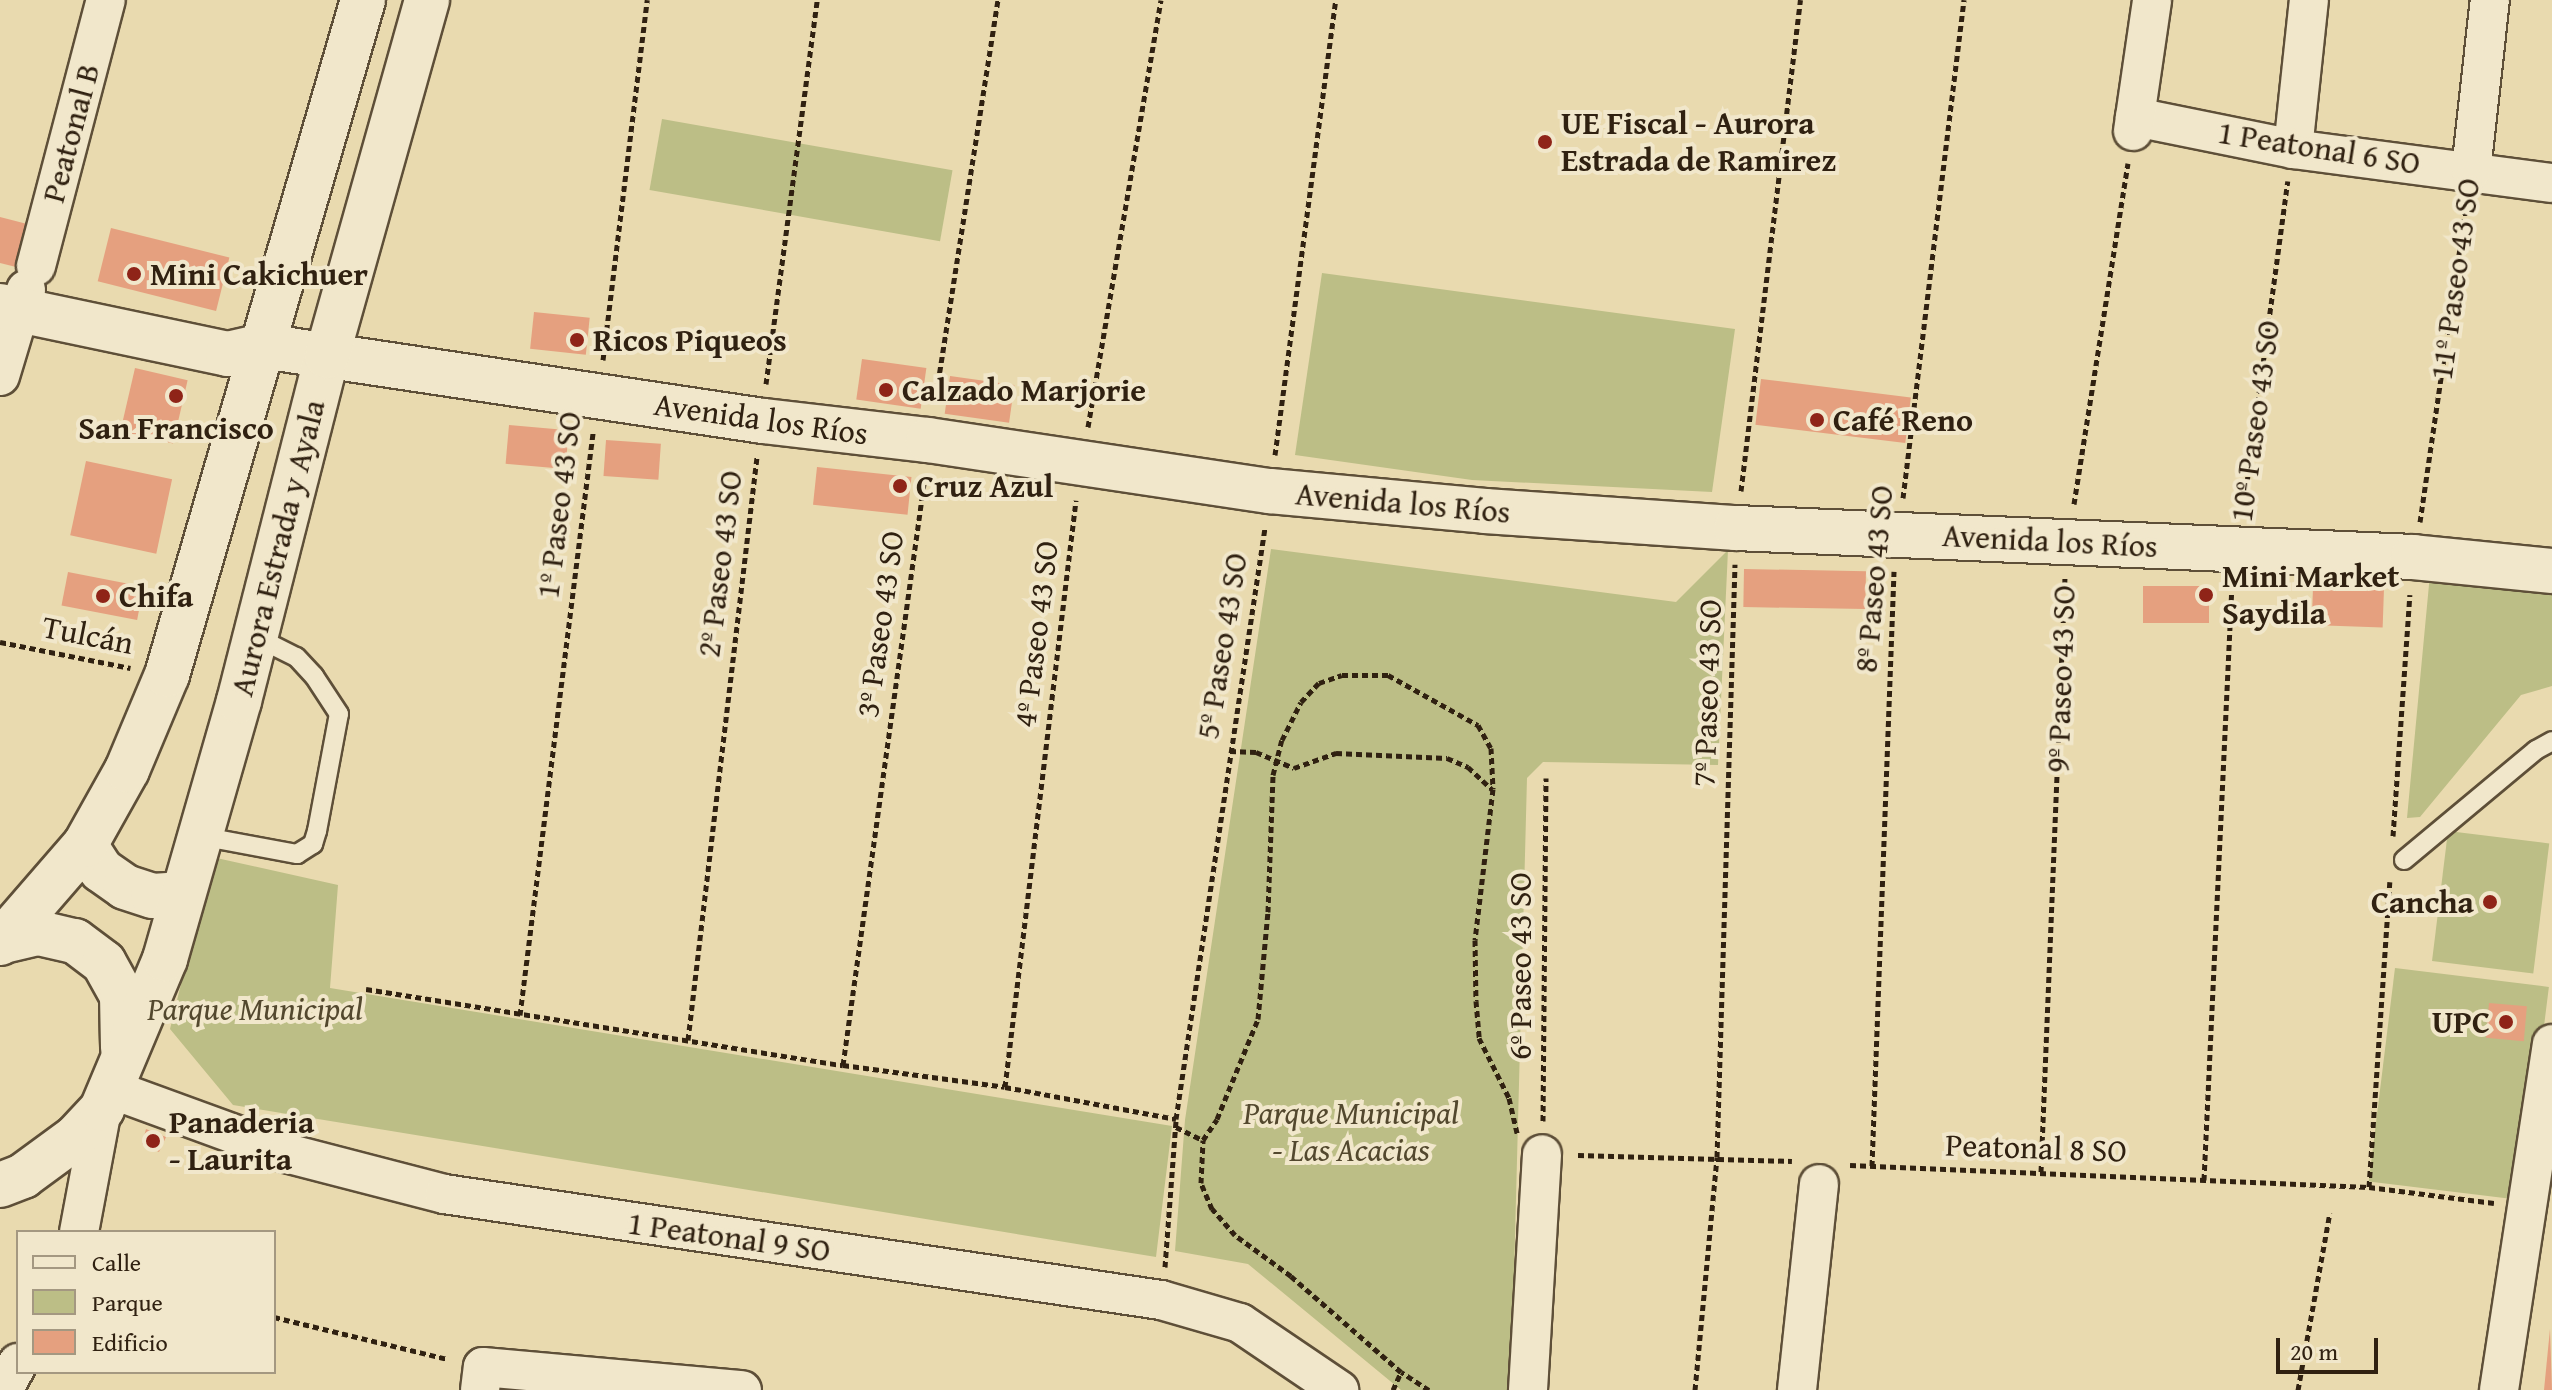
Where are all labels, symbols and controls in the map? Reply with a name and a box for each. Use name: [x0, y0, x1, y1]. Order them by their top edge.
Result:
street label: Peatonal B: [34, 59, 108, 207]
place label: UE Fiscal - Aurora Estrada de Ramirez: [1561, 105, 1836, 180]
street label: 1 Peatonal 6 SO: [2215, 113, 2423, 183]
marker: UE Fiscal - Aurora Estrada de Ramirez: [1536, 133, 1554, 151]
street label: 11º Paseo 43 SO: [2422, 176, 2488, 382]
place label: Mini Cakichuer: [150, 255, 368, 293]
marker: Mini Cakichuer: [125, 265, 143, 283]
street label: 10º Paseo 43 SO: [2222, 318, 2288, 524]
place label: Ricos Piqueos: [593, 321, 787, 359]
marker: Ricos Piqueos: [568, 331, 586, 349]
place label: Calzado Marjorie: [902, 371, 1146, 409]
marker: Calzado Marjorie: [877, 381, 895, 399]
street label: Avenida los Ríos: [652, 385, 870, 453]
marker: San Francisco: [167, 387, 185, 405]
street label: Aurora Estrada y Ayala: [223, 396, 333, 700]
place label: Café Reno: [1833, 401, 1973, 439]
place label: San Francisco: [78, 409, 274, 447]
street label: 1º Paseo 43 SO: [528, 409, 590, 601]
marker: Café Reno: [1808, 411, 1826, 429]
place label: Cruz Azul: [916, 467, 1053, 505]
street label: 2º Paseo 43 SO: [689, 468, 751, 660]
street label: Avenida los Ríos: [1294, 474, 1512, 532]
marker: Cruz Azul: [891, 477, 909, 495]
street label: 8º Paseo 43 SO: [1847, 484, 1901, 674]
street label: Avenida los Ríos: [1941, 516, 2159, 566]
street label: 3º Paseo 43 SO: [848, 528, 912, 720]
street label: 4º Paseo 43 SO: [1005, 538, 1067, 730]
street label: 5º Paseo 43 SO: [1188, 550, 1256, 742]
place label: Mini Market Saydila: [2222, 558, 2399, 633]
place label: Chifa: [119, 577, 194, 615]
street label: 9º Paseo 43 SO: [2039, 584, 2083, 774]
marker: Mini Market Saydila: [2197, 586, 2215, 604]
marker: Chifa: [94, 587, 112, 605]
street label: 7º Paseo 43 SO: [1685, 598, 1729, 788]
street label: Tulcán: [39, 607, 137, 663]
street label: 6º Paseo 43 SO: [1501, 872, 1539, 1060]
place label: Cancha: [2371, 883, 2474, 921]
marker: Cancha: [2481, 893, 2499, 911]
park label: Parque Municipal: [147, 990, 363, 1028]
place label: UPC: [2432, 1003, 2490, 1041]
marker: UPC: [2497, 1013, 2515, 1031]
park label: Parque Municipal - Las Acacias: [1243, 1095, 1459, 1170]
place label: Panaderia - Laurita: [169, 1104, 314, 1179]
street label: Peatonal 8 SO: [1945, 1126, 2127, 1170]
marker: Panaderia - Laurita: [144, 1132, 162, 1150]
street label: 1 Peatonal 9 SO: [625, 1204, 833, 1270]
legend: [16, 1230, 276, 1374]
text: Calle: [92, 1245, 141, 1280]
text: Parque: [92, 1285, 163, 1320]
scale bar: [2280, 1322, 2382, 1372]
text: Edificio: [92, 1325, 168, 1360]
text: 20 m: [2290, 1334, 2338, 1369]

